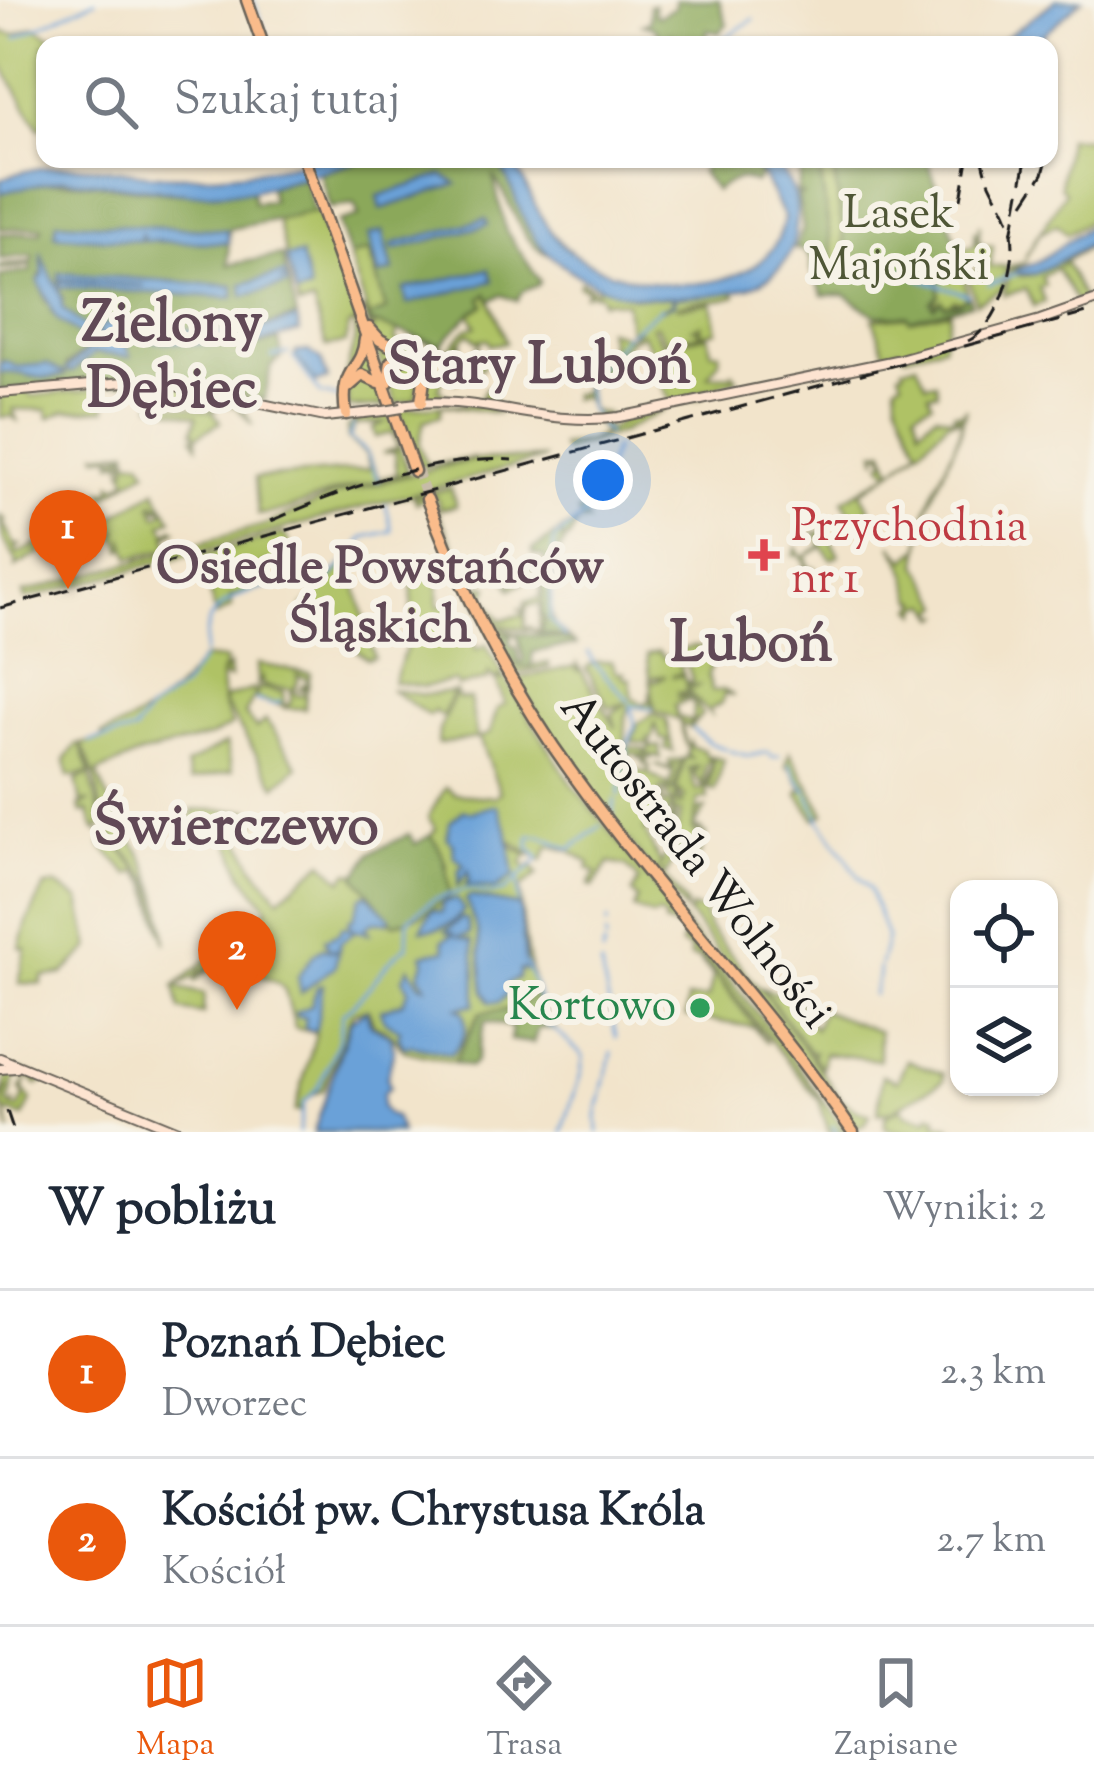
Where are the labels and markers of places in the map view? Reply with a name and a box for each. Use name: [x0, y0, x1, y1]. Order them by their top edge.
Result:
pin: 1: [29, 490, 107, 589]
place label: Przychodnia nr 1: [791, 497, 1027, 614]
marker: Przychodnia nr 1: [748, 539, 780, 571]
pin: 2: [198, 911, 276, 1010]
place label: Kortowo: [508, 976, 676, 1041]
marker: Kortowo: [687, 995, 713, 1021]

